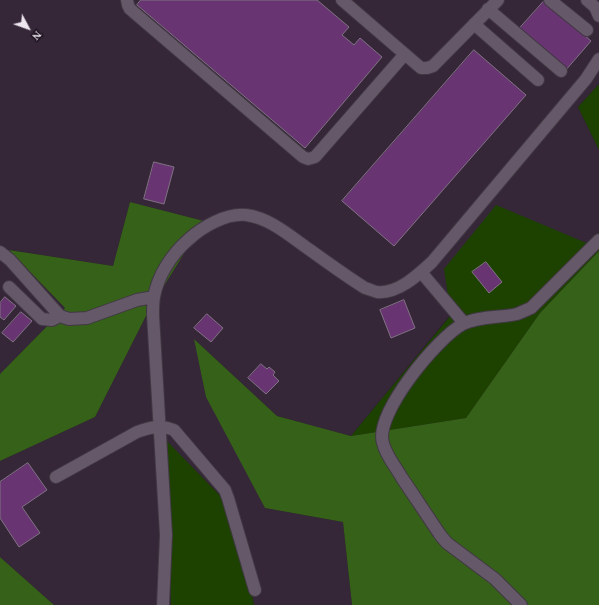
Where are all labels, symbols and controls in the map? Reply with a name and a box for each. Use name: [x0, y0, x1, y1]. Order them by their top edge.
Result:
north arrow: [8, 8, 48, 48]
text: N: [30, 29, 44, 43]

